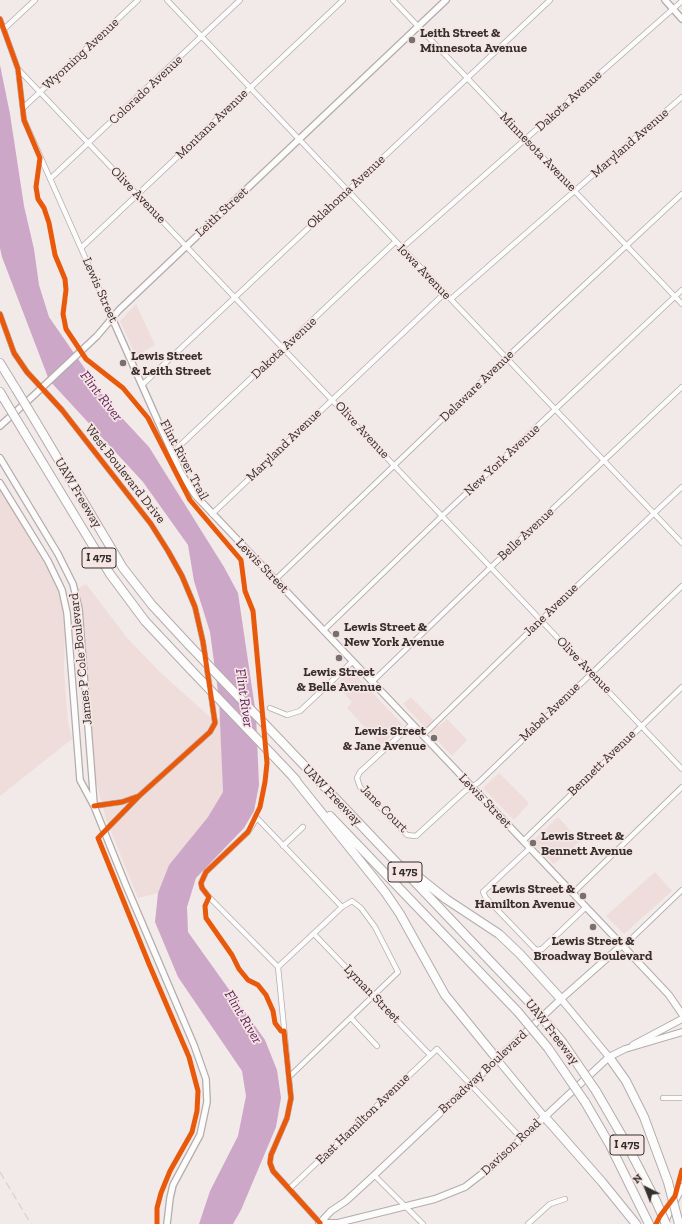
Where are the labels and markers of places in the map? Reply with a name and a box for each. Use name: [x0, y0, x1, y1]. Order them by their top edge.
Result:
place label: Leith Street & Minnesota Avenue: [420, 25, 527, 56]
marker: Leith Street & Minnesota Avenue: [407, 35, 417, 45]
place label: Lewis Street & Leith Street: [131, 348, 211, 379]
marker: Lewis Street & Leith Street: [118, 358, 128, 368]
place label: Lewis Street & New York Avenue: [344, 619, 444, 650]
marker: Lewis Street & New York Avenue: [331, 629, 341, 639]
marker: Lewis Street & Belle Avenue: [334, 653, 344, 663]
place label: Lewis Street & Belle Avenue: [297, 664, 381, 695]
place label: Lewis Street & Jane Avenue: [343, 723, 426, 754]
marker: Lewis Street & Jane Avenue: [429, 733, 439, 743]
place label: Lewis Street & Bennett Avenue: [541, 828, 633, 859]
marker: Lewis Street & Bennett Avenue: [528, 838, 538, 848]
place label: Lewis Street & Hamilton Avenue: [475, 881, 575, 912]
marker: Lewis Street & Hamilton Avenue: [578, 891, 588, 901]
marker: Lewis Street & Broadway Boulevard: [588, 922, 598, 932]
place label: Lewis Street & Broadway Boulevard: [534, 933, 652, 964]

